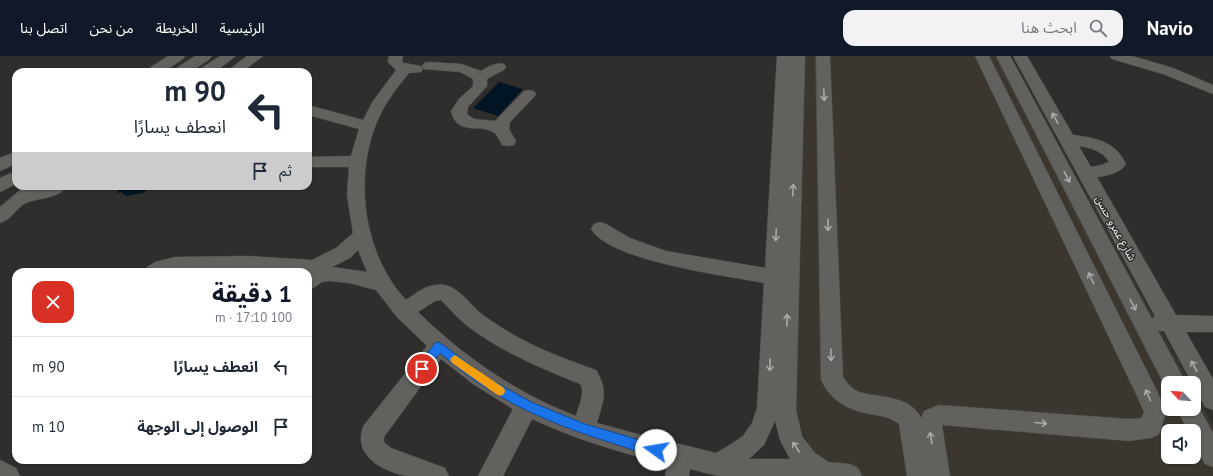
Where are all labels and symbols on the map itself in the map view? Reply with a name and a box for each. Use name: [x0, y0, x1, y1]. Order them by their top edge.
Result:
one-way arrow: [821, 88, 828, 101]
one-way arrow: [1051, 112, 1058, 124]
one-way arrow: [1063, 171, 1071, 183]
one-way arrow: [789, 184, 796, 197]
street label: شارع عمرو حسن: [1091, 193, 1140, 264]
one-way arrow: [824, 218, 832, 231]
one-way arrow: [772, 228, 780, 241]
one-way arrow: [1087, 273, 1095, 285]
one-way arrow: [1130, 299, 1138, 311]
one-way arrow: [783, 314, 791, 327]
one-way arrow: [828, 348, 835, 361]
pin: [405, 352, 439, 386]
one-way arrow: [766, 358, 774, 371]
one-way arrow: [1189, 360, 1197, 372]
north arrow: [1161, 376, 1201, 416]
one-way arrow: [1144, 390, 1152, 402]
one-way arrow: [1034, 420, 1047, 427]
position arrow: [635, 429, 677, 471]
one-way arrow: [927, 431, 935, 444]
one-way arrow: [792, 442, 800, 453]

